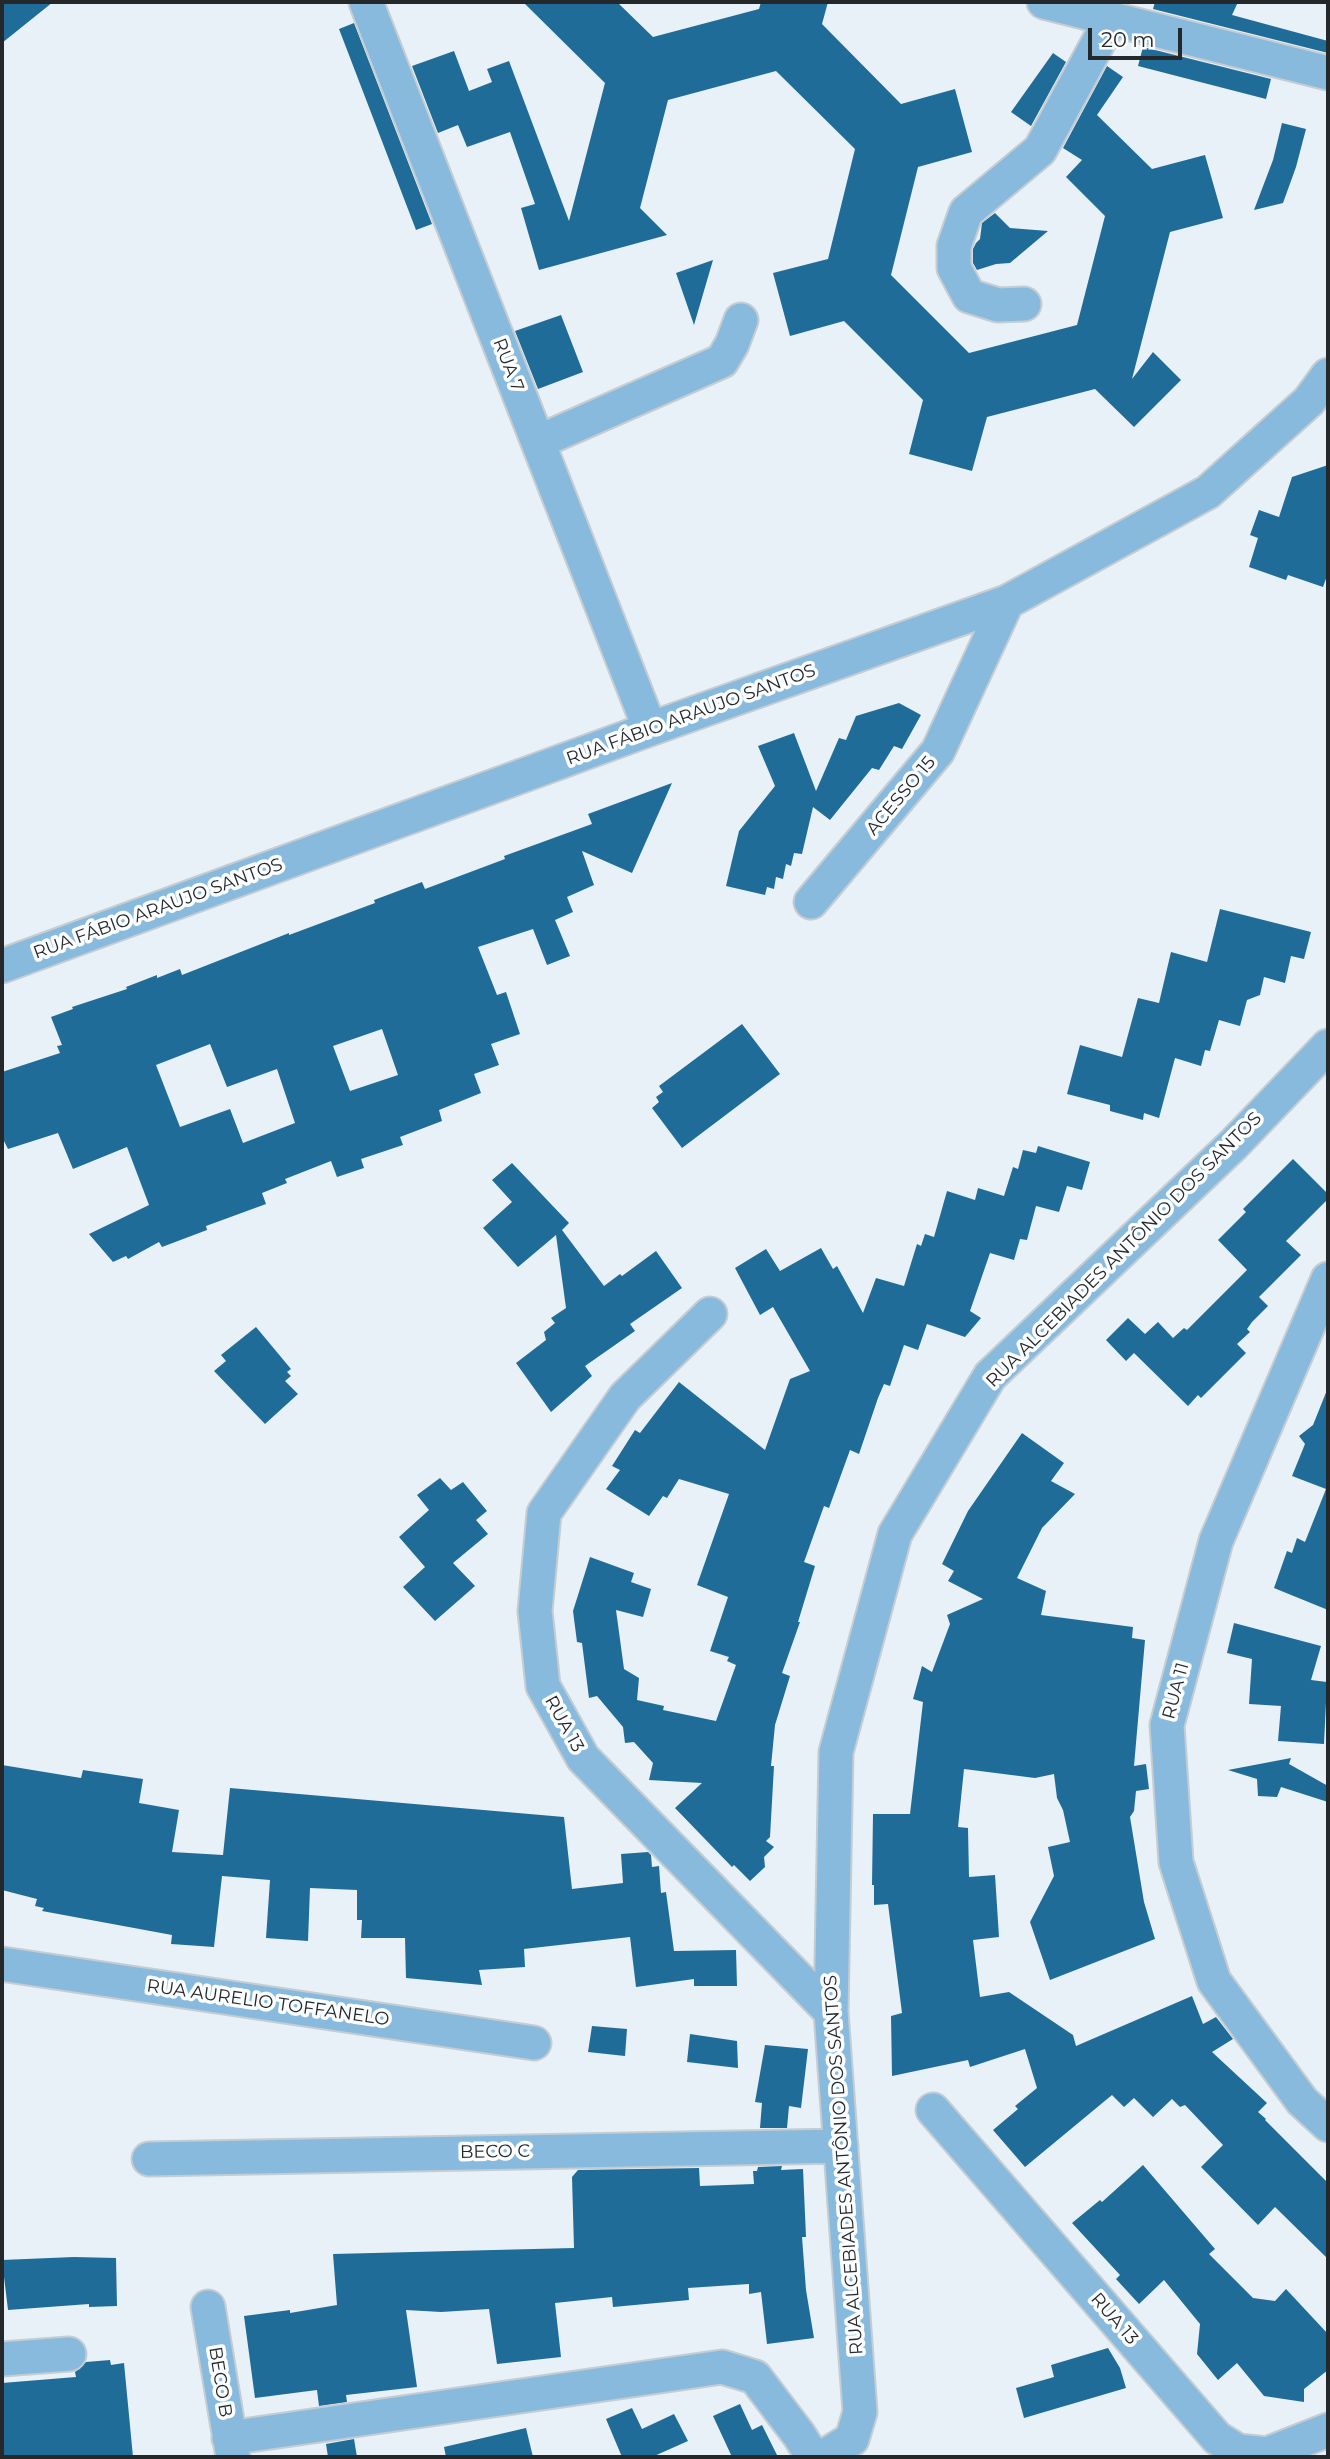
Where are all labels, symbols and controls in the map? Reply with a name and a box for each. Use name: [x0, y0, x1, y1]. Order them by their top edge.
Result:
scale bar: [1092, 14, 1186, 58]
text: 20 m: [1101, 27, 1155, 52]
street label: RUA 7: [488, 335, 528, 395]
street label: RUA FÁBIO ARAUJO SANTOS: [563, 660, 819, 770]
street label: ACESSO 15: [862, 752, 940, 840]
street label: RUA FÁBIO ARAUJO SANTOS: [30, 854, 286, 964]
street label: RUA ALCEBIADES ANTÔNIO DOS SANTOS: [982, 1108, 1266, 1392]
street label: RUA 11: [1158, 1660, 1194, 1722]
street label: RUA 13: [540, 1692, 588, 1756]
street label: RUA ALCEBIADES ANTÔNIO DOS SANTOS: [820, 1974, 868, 2356]
street label: RUA AURELIO TOFFANELO: [145, 1975, 391, 2031]
street label: BECO C: [460, 2141, 530, 2163]
street label: RUA 13: [1086, 2289, 1142, 2349]
street label: BECO B: [204, 2345, 236, 2419]

